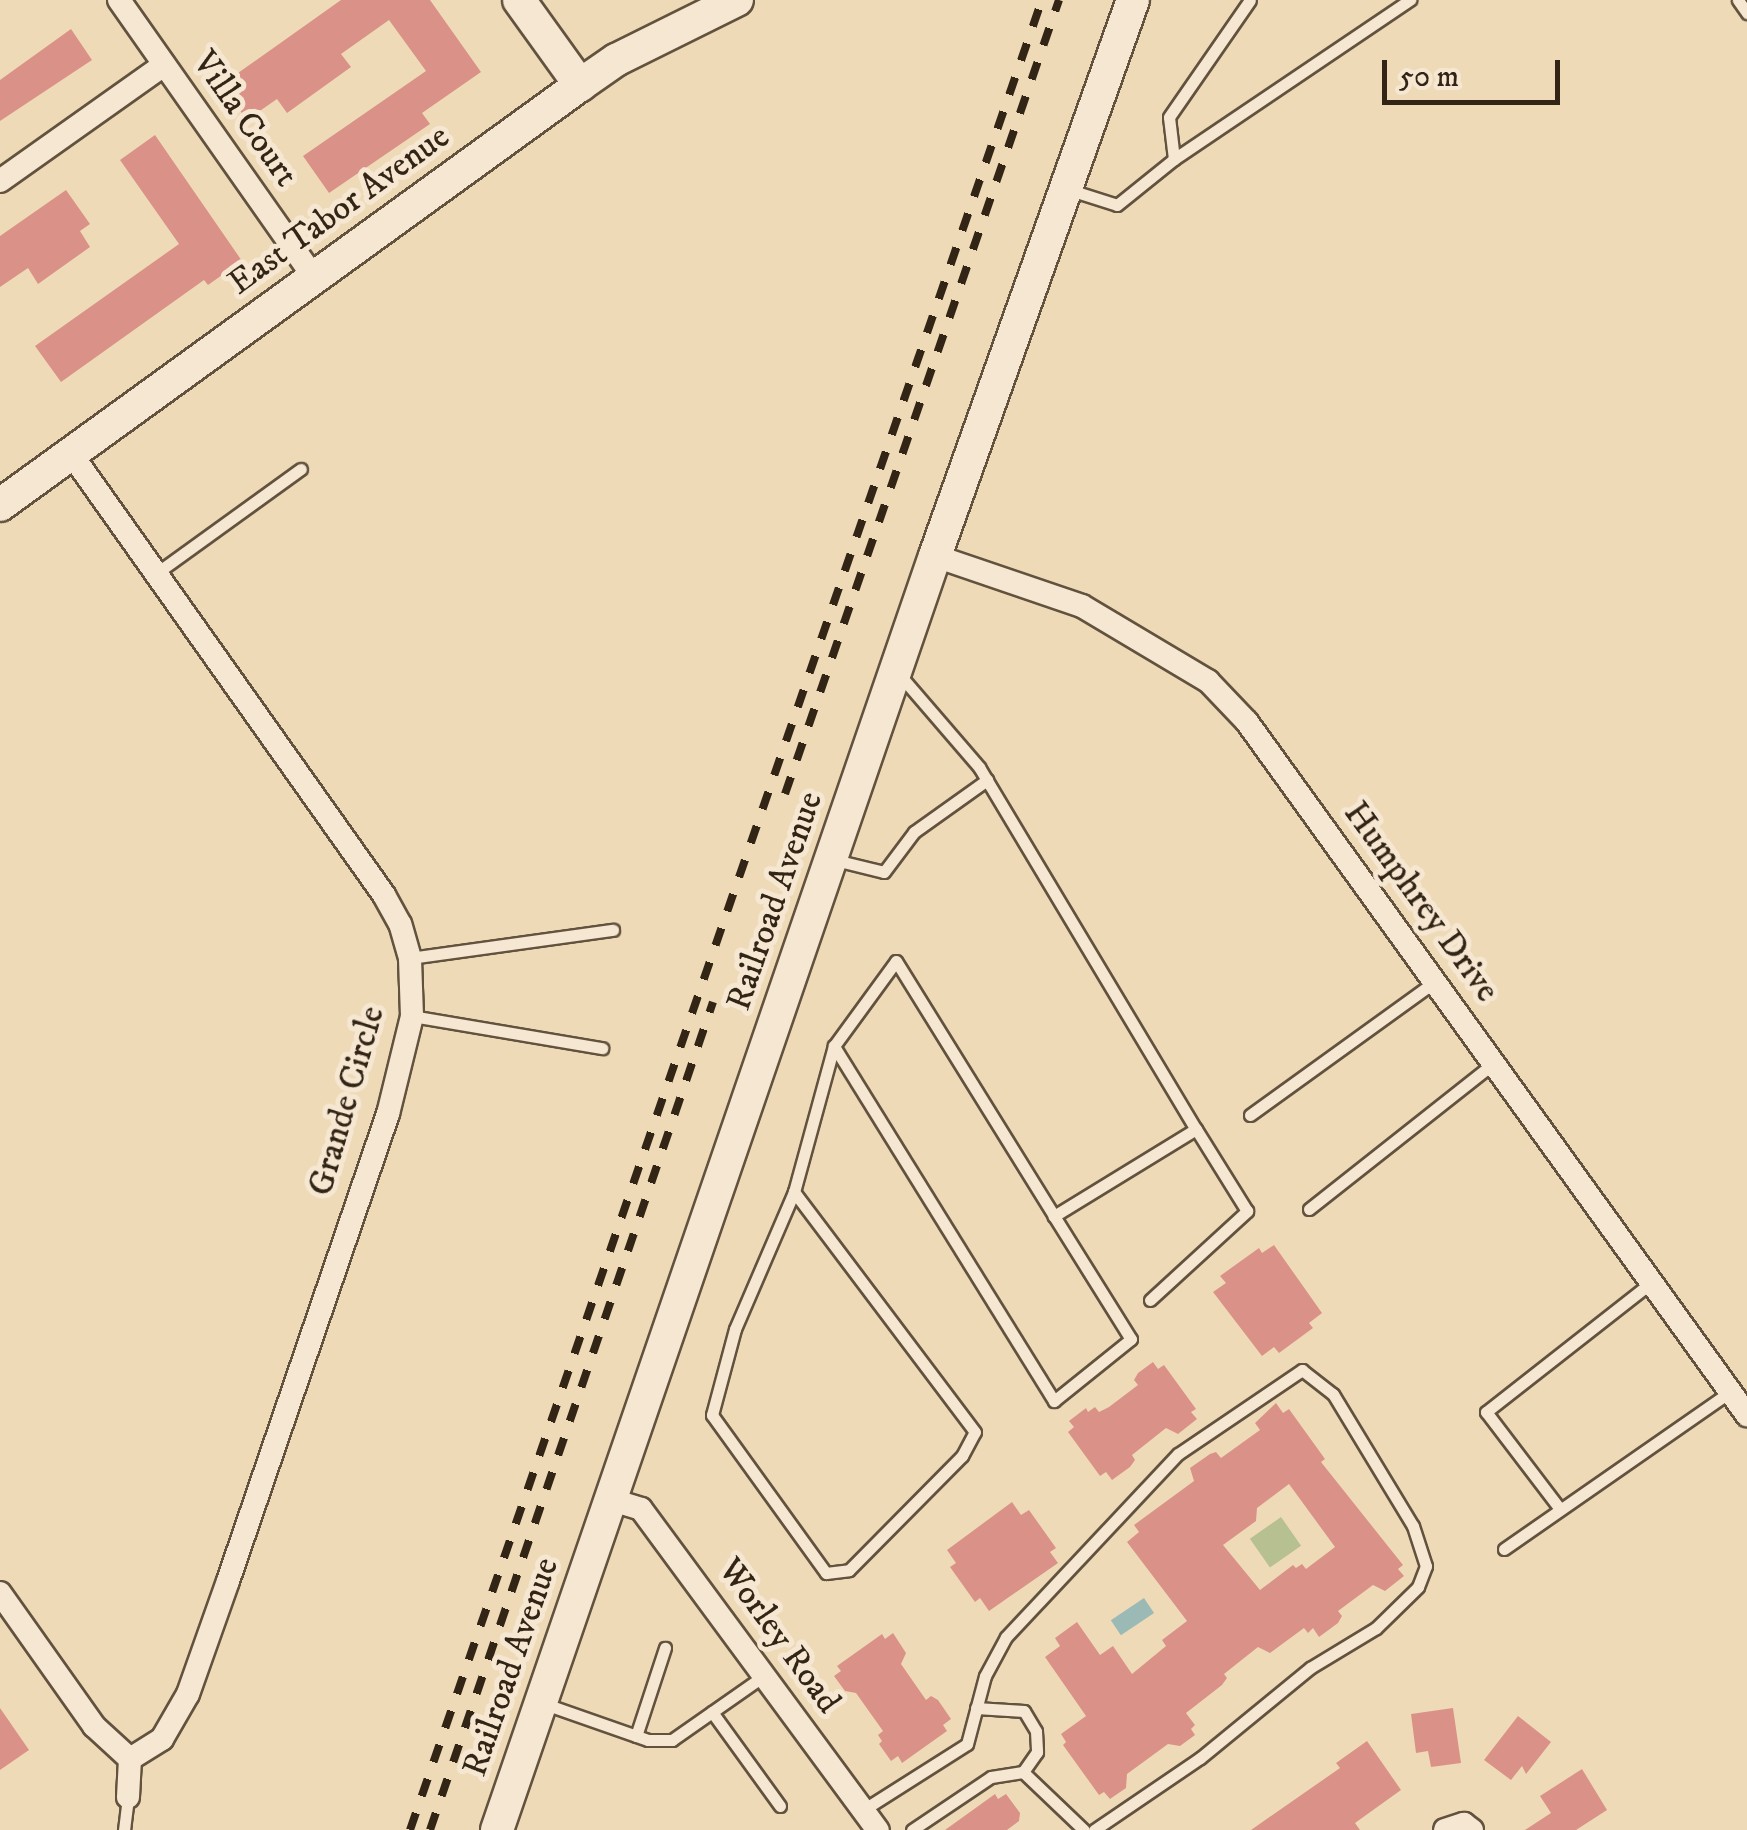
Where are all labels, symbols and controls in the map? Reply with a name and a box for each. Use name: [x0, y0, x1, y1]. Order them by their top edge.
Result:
scale bar: [1387, 40, 1564, 102]
street label: Villa Court: [183, 43, 307, 195]
text: 50 m: [1399, 59, 1459, 96]
street label: East Tabor Avenue: [220, 116, 458, 304]
street label: Railroad Avenue: [718, 786, 832, 1016]
street label: Humphrey Drive: [1334, 794, 1508, 1010]
street label: Grande Circle: [300, 1001, 394, 1201]
street label: Worley Road: [709, 1550, 849, 1722]
street label: Railroad Avenue: [454, 1552, 568, 1782]

